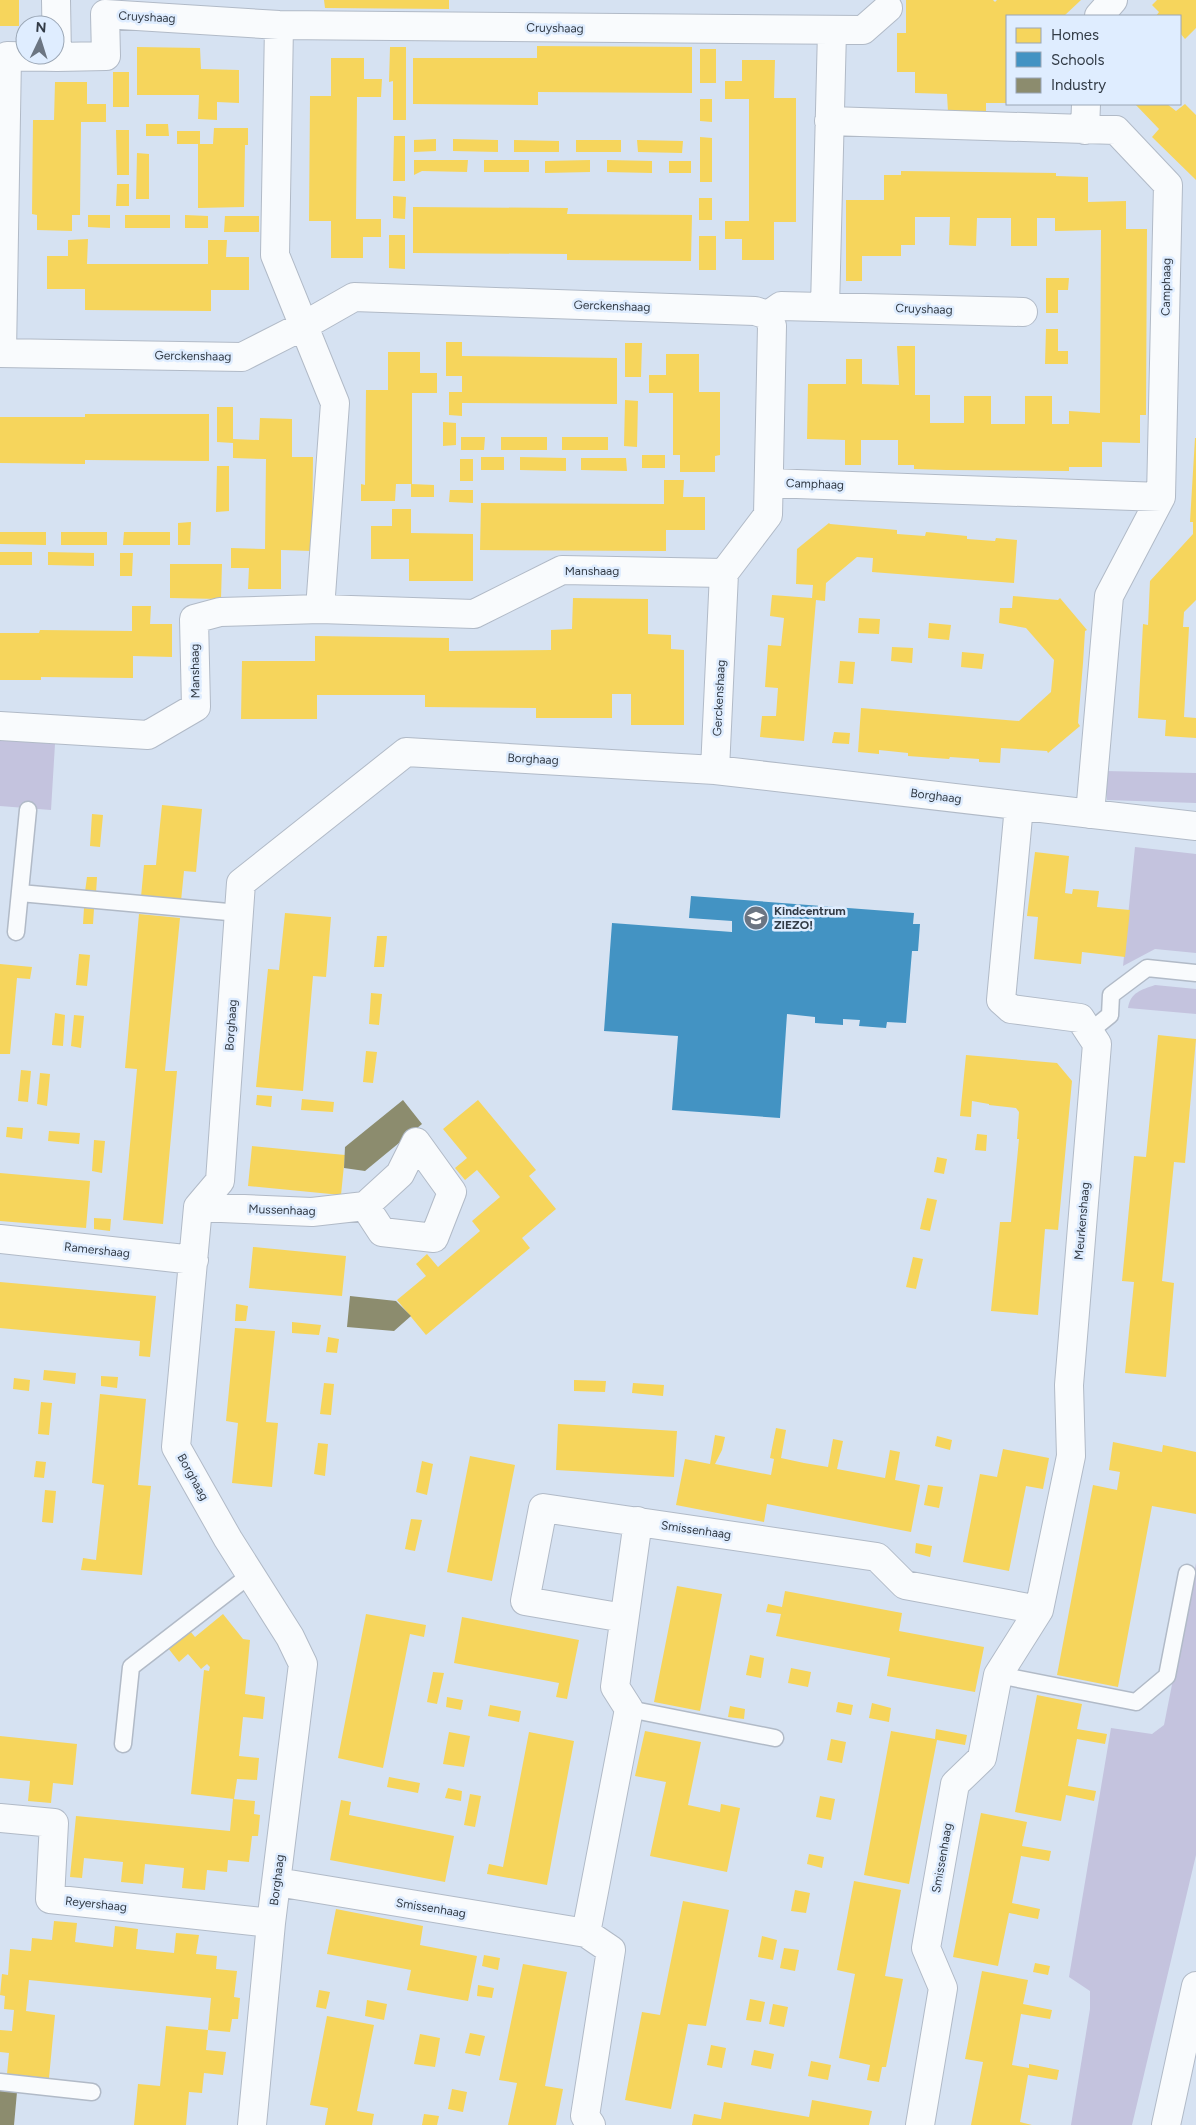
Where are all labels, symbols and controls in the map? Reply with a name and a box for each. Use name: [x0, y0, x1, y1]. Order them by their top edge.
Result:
street label: Cruyshaag: [118, 9, 176, 25]
north arrow: [15, 15, 65, 65]
legend: [1006, 15, 1181, 105]
text: N: [35, 19, 47, 36]
street label: Cruyshaag: [526, 21, 584, 35]
text: Homes: [1051, 26, 1099, 44]
text: Schools: [1051, 51, 1104, 69]
text: Industry: [1051, 76, 1106, 94]
street label: Camphaag: [1158, 258, 1174, 316]
street label: Gerckenshaag: [573, 298, 651, 314]
street label: Cruyshaag: [895, 301, 953, 317]
street label: Gerckenshaag: [155, 348, 231, 364]
street label: Camphaag: [786, 476, 844, 492]
street label: Manshaag: [565, 564, 619, 578]
street label: Manshaag: [188, 644, 202, 698]
street label: Gerckenshaag: [710, 659, 728, 737]
street label: Borghaag: [507, 751, 559, 767]
street label: Borghaag: [910, 786, 962, 806]
place label: Kindcentrum ZIEZO!: [774, 904, 846, 932]
school or university icon: Kindcentrum ZIEZO!: [743, 905, 769, 931]
street label: Borghaag: [222, 999, 240, 1051]
street label: Meurkenshaag: [1072, 1182, 1092, 1260]
street label: Mussenhaag: [248, 1202, 316, 1218]
street label: Ramershaag: [63, 1240, 131, 1260]
street label: Borghaag: [174, 1451, 212, 1503]
street label: Smissenhaag: [660, 1518, 732, 1542]
street label: Smissenhaag: [929, 1822, 955, 1894]
street label: Borghaag: [267, 1854, 287, 1906]
street label: Reyershaag: [64, 1894, 128, 1914]
street label: Smissenhaag: [395, 1896, 467, 1920]

